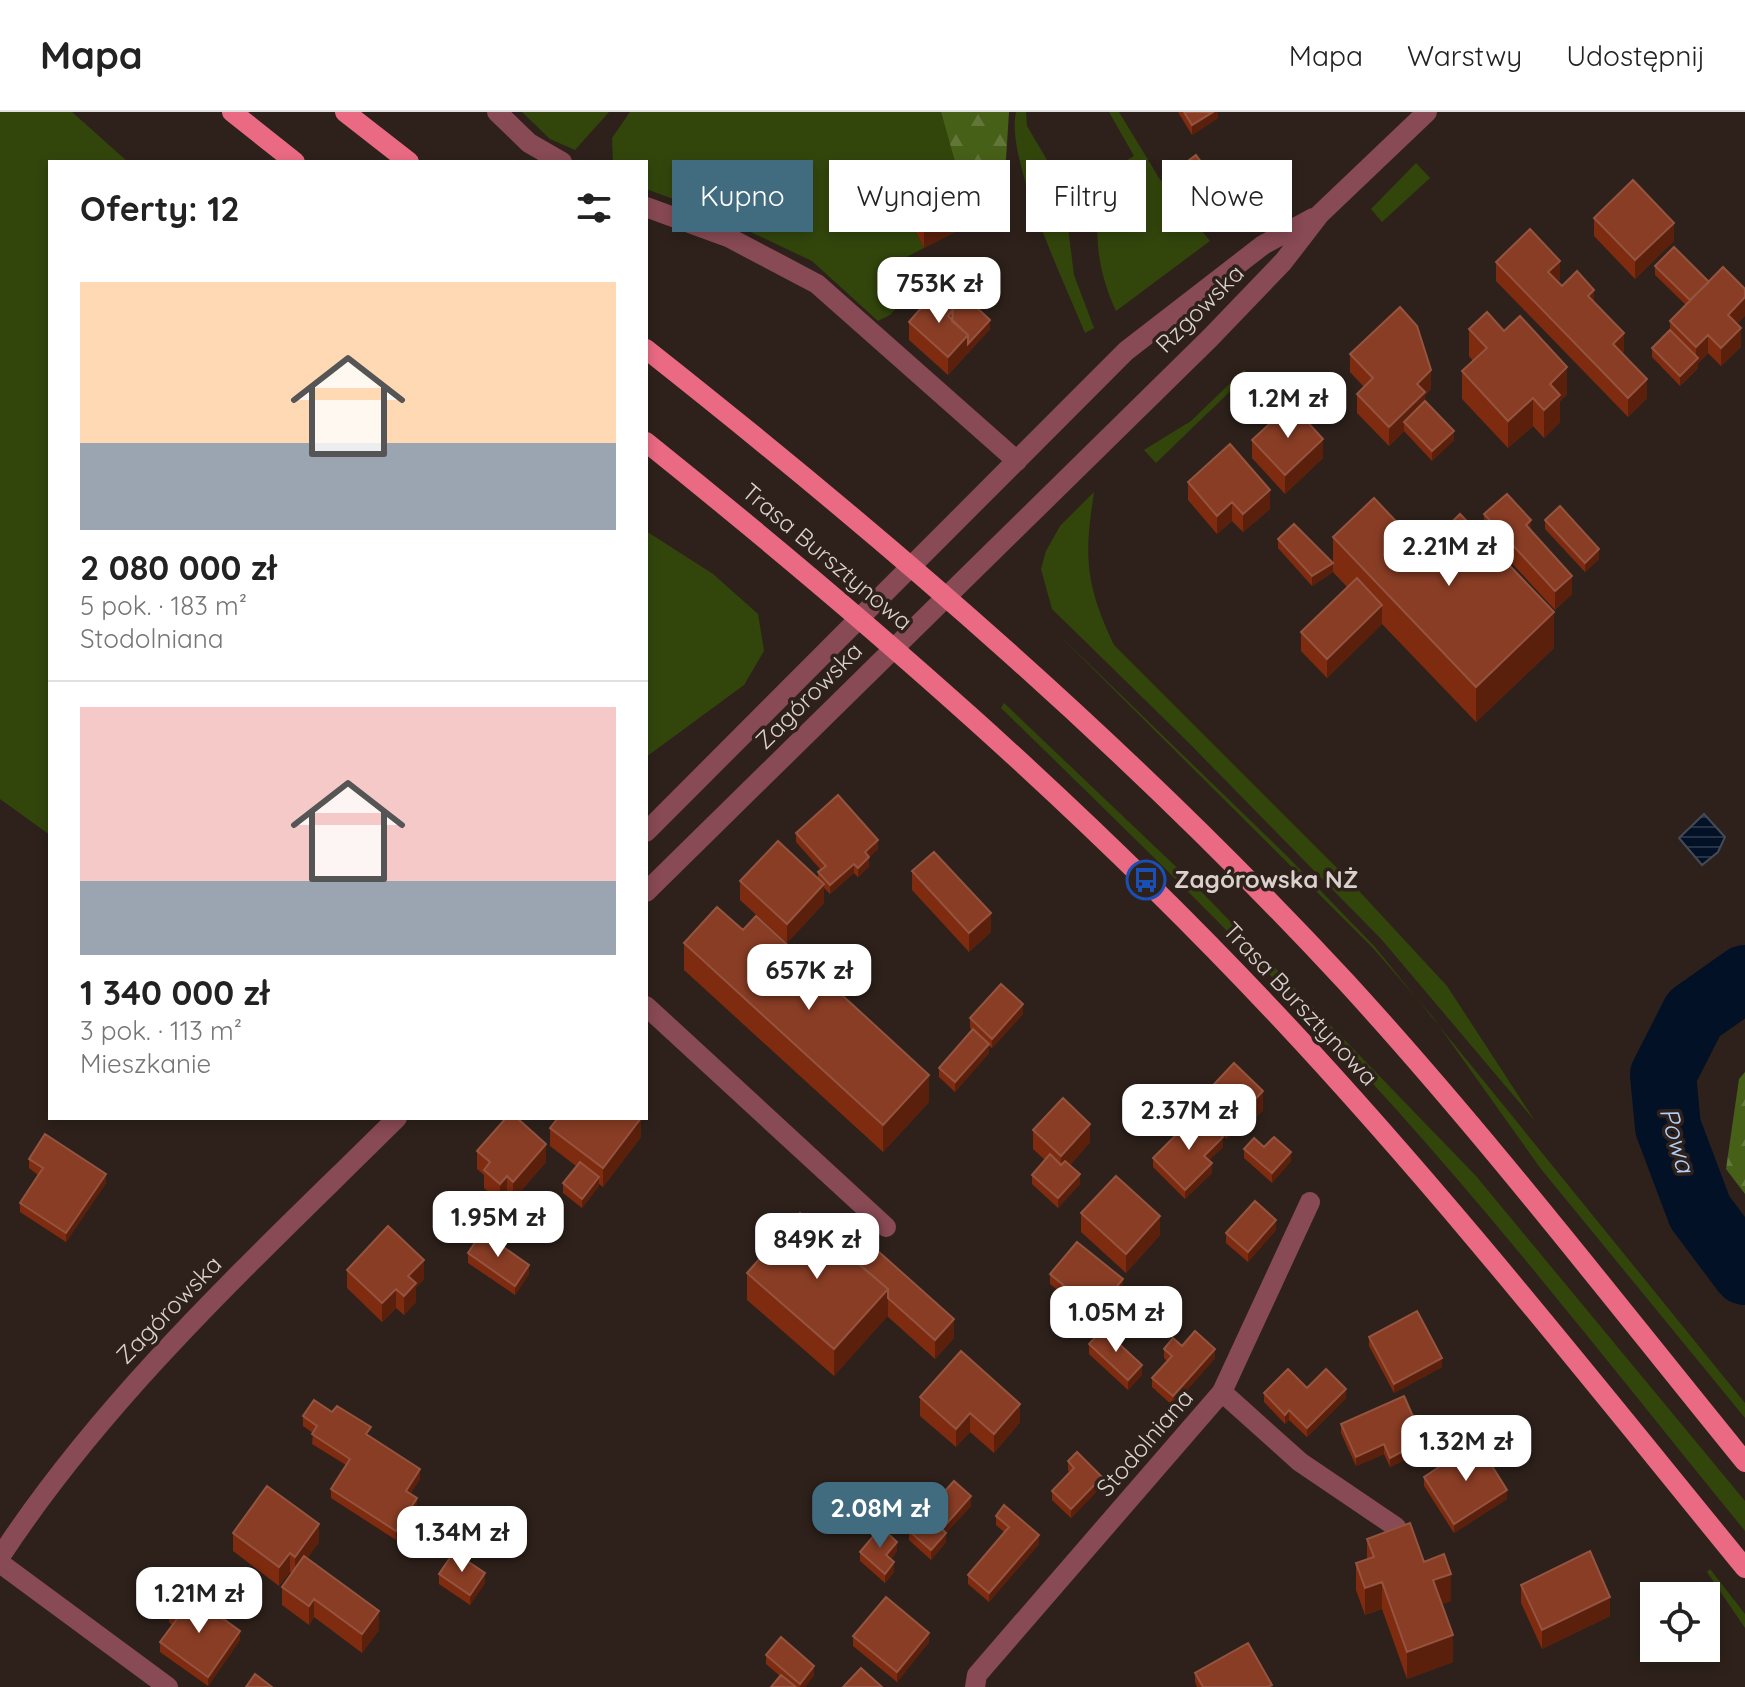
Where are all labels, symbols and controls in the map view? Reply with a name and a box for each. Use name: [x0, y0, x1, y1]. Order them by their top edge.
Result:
text: Mapa: [40, 31, 143, 79]
text: Mapa: [1289, 38, 1363, 73]
text: Warstwy: [1407, 38, 1522, 73]
text: Udostępnij: [1566, 38, 1705, 73]
chip: Kupno: [672, 160, 813, 232]
chip: Wynajem: [829, 160, 1010, 232]
chip: Filtry: [1026, 160, 1146, 232]
chip: Nowe: [1162, 160, 1292, 232]
icon: filters: [572, 186, 616, 230]
text: Oferty: 12: [80, 187, 240, 230]
pin: 753K zł: [865, 257, 1013, 325]
street label: Rzgowska: [1149, 258, 1250, 359]
text: 753K zł: [895, 266, 983, 299]
icon: home: [276, 334, 420, 478]
pin: 1.2M zł: [1214, 372, 1362, 440]
text: 1.2M zł: [1248, 381, 1328, 414]
street label: Trasa Bursztynowa: [736, 476, 919, 636]
pin: 2.21M zł: [1366, 520, 1532, 588]
text: 2.21M zł: [1402, 529, 1496, 562]
text: 2 080 000 zł: [80, 546, 277, 589]
text: 5 pok. · 183 m²: [80, 589, 247, 622]
text: Stodolniana: [80, 622, 224, 655]
street label: Zagórowska: [748, 635, 868, 755]
icon: home: [276, 759, 420, 903]
bus stop icon: Zagórowska NŻ: [1125, 859, 1167, 901]
place label: Zagórowska NŻ: [1174, 864, 1358, 894]
street label: Trasa Bursztynowa: [1217, 915, 1384, 1092]
pin: 657K zł: [735, 944, 883, 1012]
text: 657K zł: [765, 953, 853, 986]
text: 1 340 000 zł: [80, 971, 269, 1014]
text: 3 pok. · 113 m²: [80, 1014, 242, 1047]
text: Mieszkanie: [80, 1047, 211, 1080]
pin: 2.37M zł: [1106, 1084, 1272, 1152]
text: 2.37M zł: [1140, 1093, 1238, 1126]
water label: Powa: [1652, 1103, 1703, 1177]
pin: 1.95M zł: [415, 1191, 581, 1259]
text: 1.95M zł: [451, 1200, 545, 1233]
pin: 849K zł: [743, 1213, 891, 1281]
text: 849K zł: [773, 1222, 861, 1255]
street label: Zagórowska: [109, 1249, 227, 1370]
pin: 1.05M zł: [1033, 1286, 1199, 1354]
text: 1.05M zł: [1068, 1295, 1164, 1328]
street label: Stodolniana: [1089, 1382, 1199, 1502]
pin: 1.32M zł: [1383, 1415, 1549, 1483]
text: 1.32M zł: [1419, 1424, 1513, 1457]
pin: 2.08M zł: [797, 1482, 963, 1550]
text: 2.08M zł: [830, 1491, 930, 1524]
pin: 1.34M zł: [379, 1506, 545, 1574]
text: 1.34M zł: [415, 1515, 509, 1548]
pin: 1.21M zł: [116, 1567, 282, 1635]
text: 1.21M zł: [154, 1576, 244, 1609]
map controls: [1640, 1582, 1720, 1662]
button: locate: [1640, 1582, 1720, 1662]

